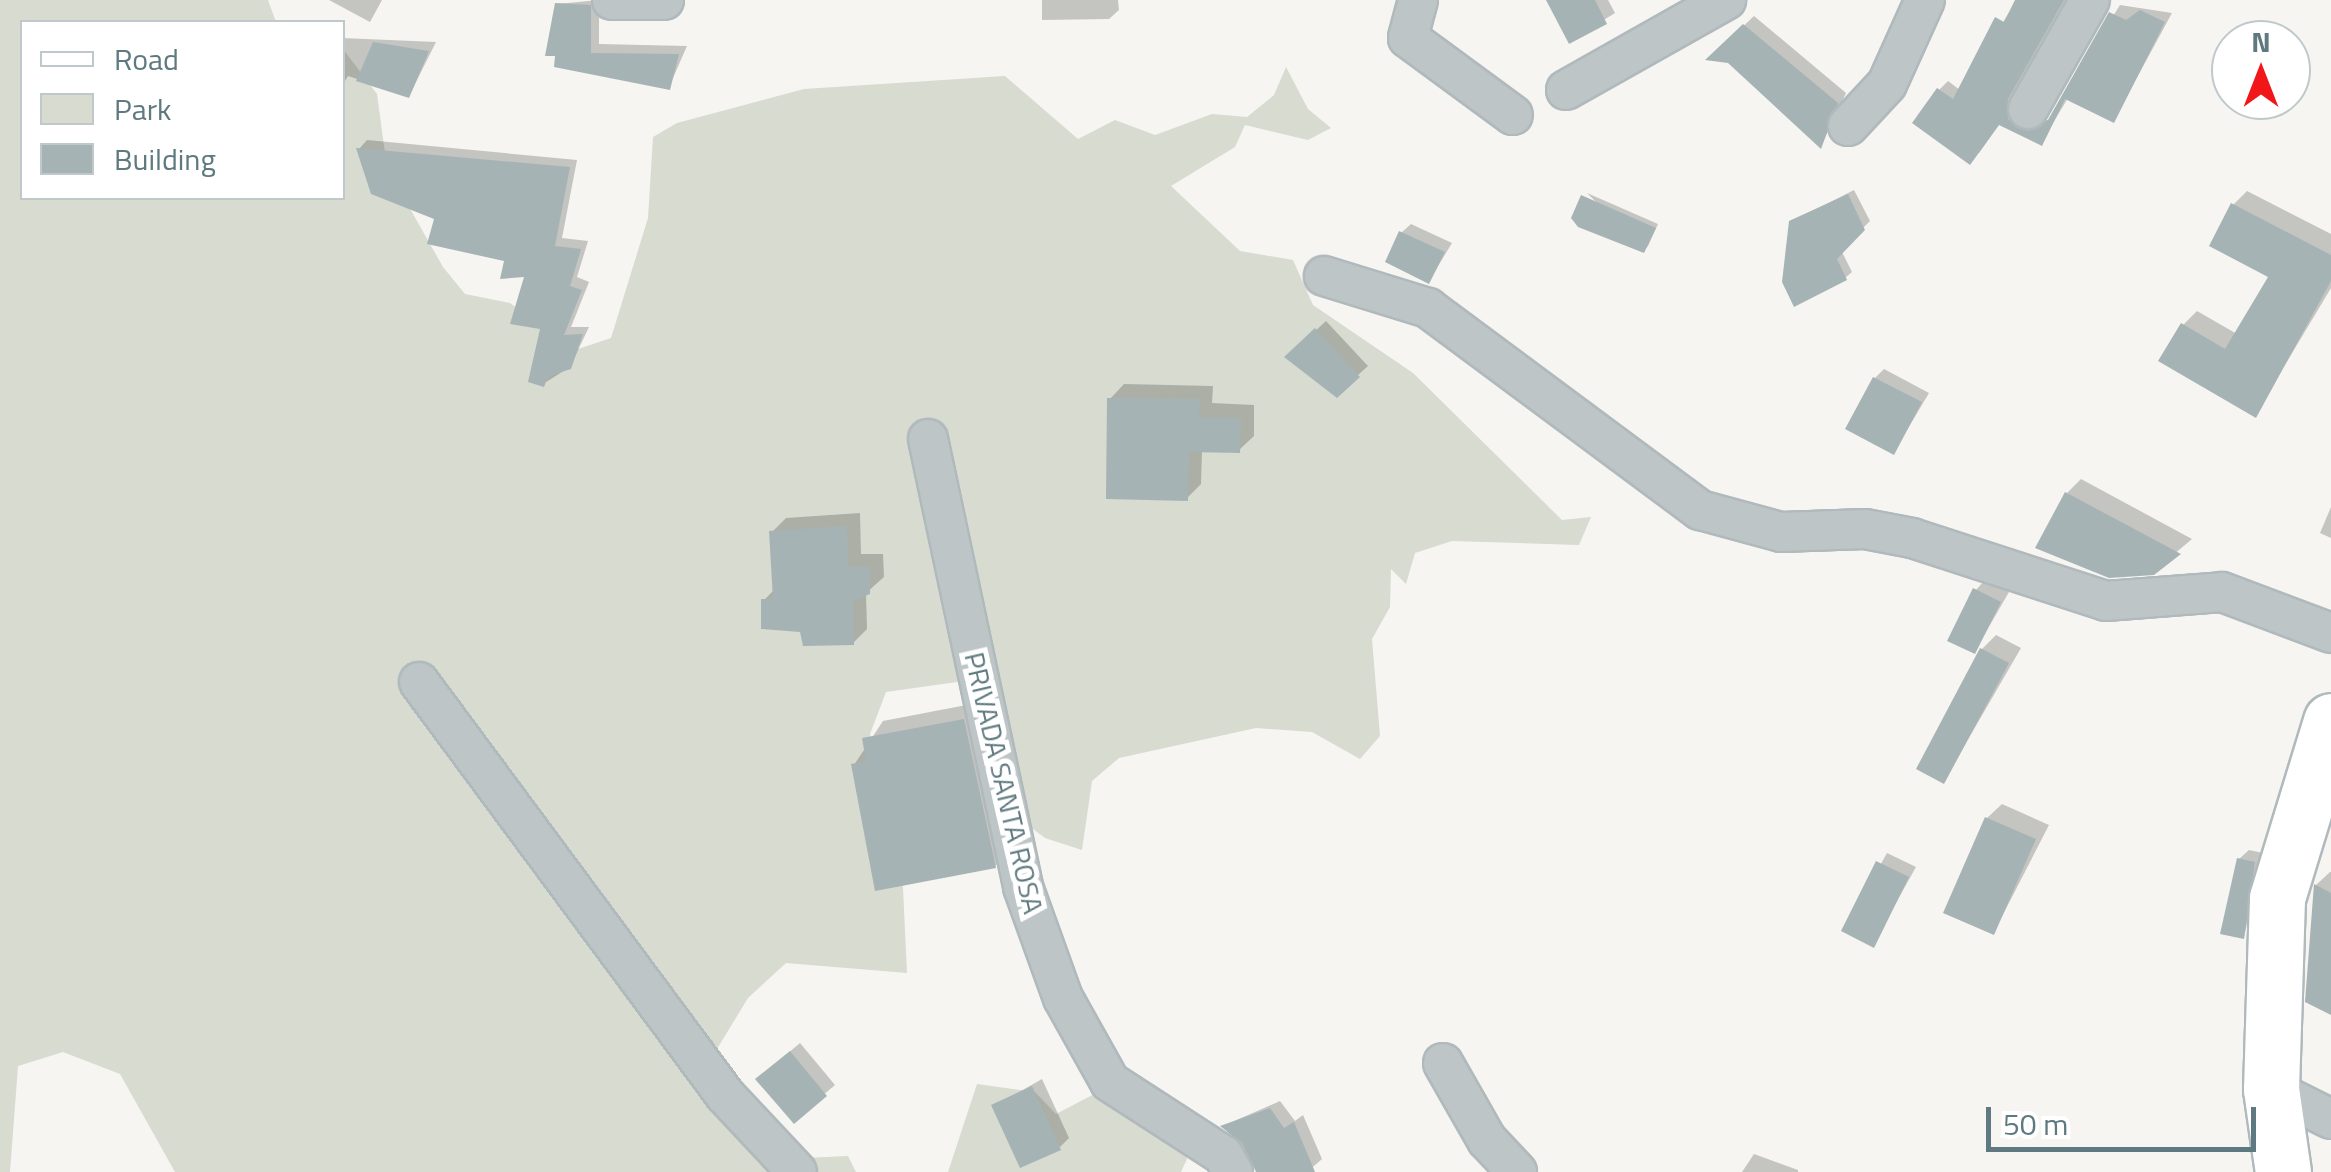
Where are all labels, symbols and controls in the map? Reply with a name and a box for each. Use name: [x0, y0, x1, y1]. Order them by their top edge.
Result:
legend: [20, 20, 345, 200]
north arrow: [2211, 20, 2311, 120]
text: N: [2251, 20, 2271, 63]
text: Road: [114, 36, 179, 82]
text: Park: [114, 86, 171, 132]
text: Building: [114, 136, 216, 182]
street label: PRIVADA SANTA ROSA: [958, 649, 1050, 917]
scale bar: [1991, 1087, 2261, 1149]
text: 50 m: [2003, 1101, 2068, 1147]

